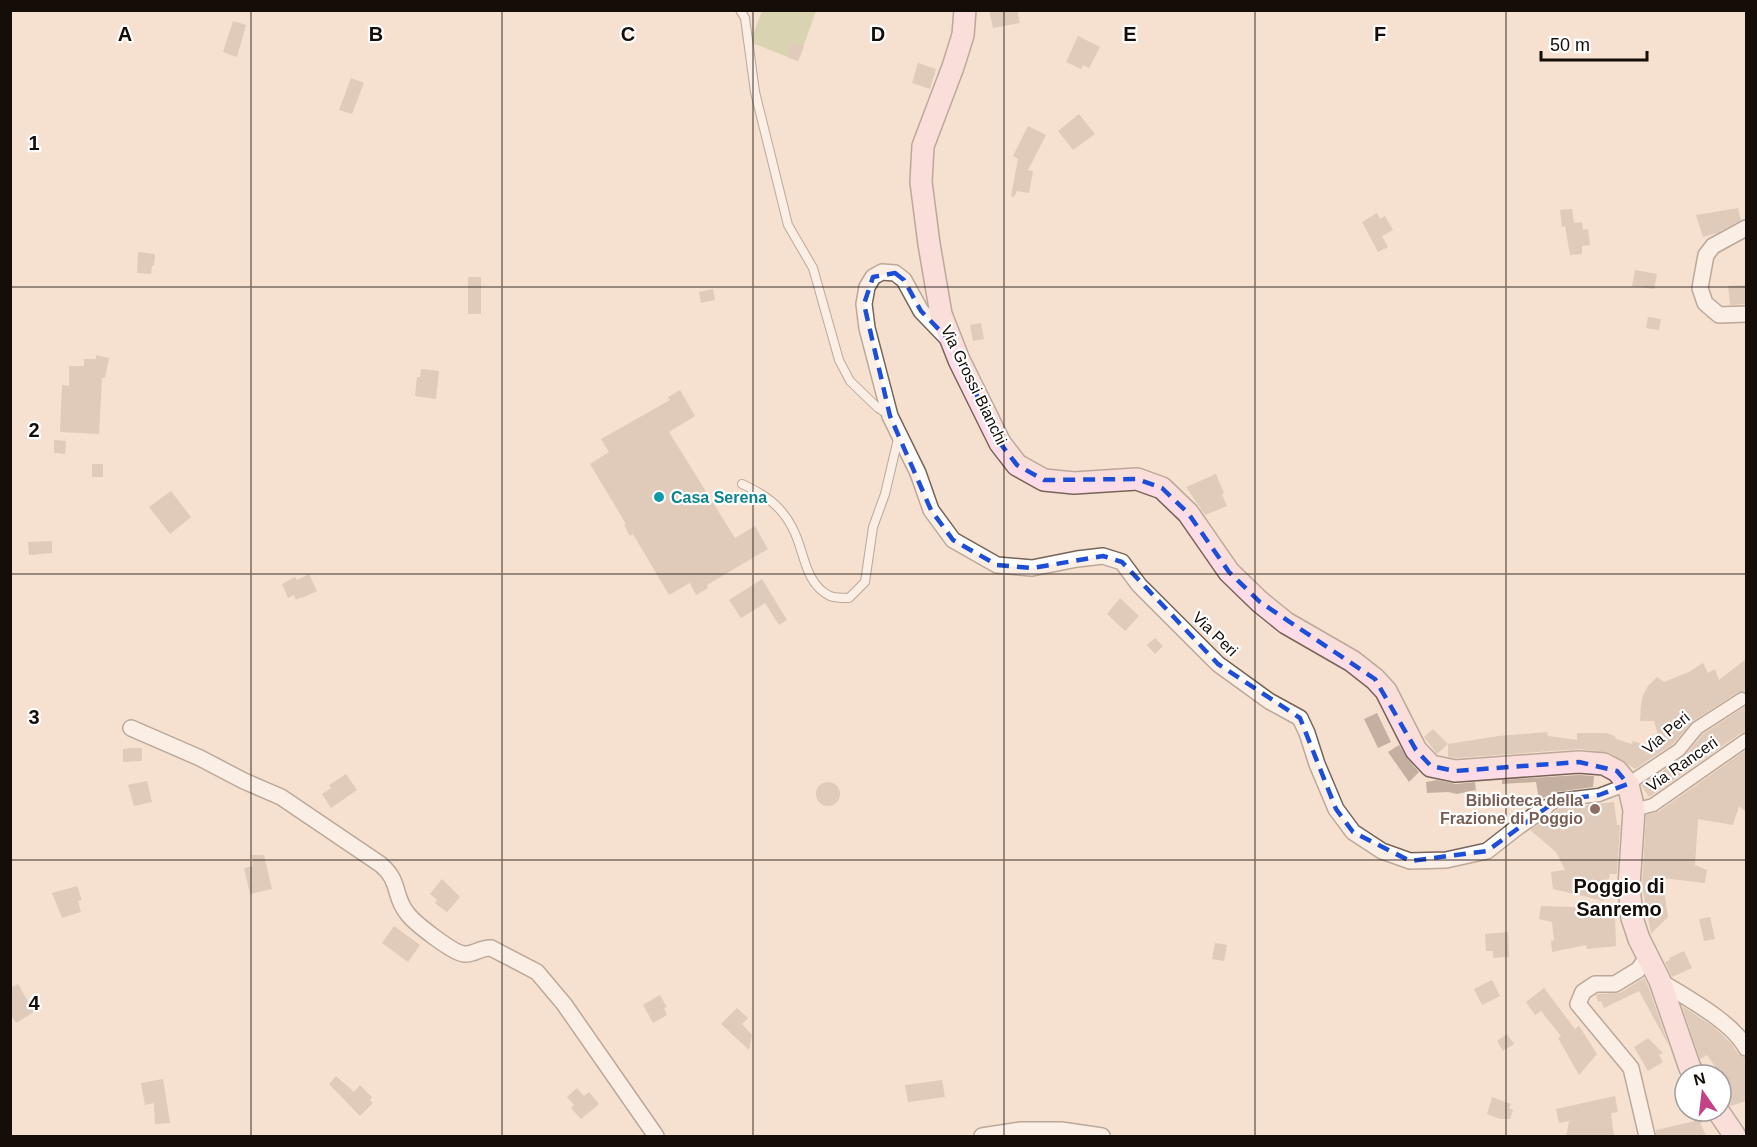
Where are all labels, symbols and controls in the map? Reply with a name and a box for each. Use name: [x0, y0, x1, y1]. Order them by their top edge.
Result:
text: A: [118, 23, 132, 45]
text: B: [369, 23, 383, 45]
text: C: [621, 23, 635, 45]
text: D: [871, 23, 885, 45]
text: E: [1123, 23, 1137, 45]
text: F: [1374, 23, 1386, 45]
scale bar: [1541, 24, 1648, 62]
text: 50 m: [1550, 35, 1590, 55]
text: 1: [28, 132, 40, 154]
street label: Via Grossi Bianchi: [938, 323, 1010, 447]
text: 2: [28, 419, 40, 441]
place label: Casa Serena: [671, 489, 767, 506]
marker: Casa Serena: [652, 490, 666, 504]
street label: Via Peri: [1189, 609, 1241, 659]
text: 3: [28, 706, 40, 728]
street label: Via Peri: [1639, 709, 1693, 757]
street label: Via Ranceri: [1643, 733, 1721, 795]
place label: Biblioteca della Frazione di Poggio: [1440, 792, 1583, 827]
marker: Biblioteca della Frazione di Poggio: [1588, 802, 1602, 816]
district label: Poggio di Sanremo: [1573, 875, 1665, 920]
text: 4: [28, 992, 40, 1014]
north arrow: [1673, 1063, 1733, 1123]
text: N: [1692, 1069, 1707, 1089]

